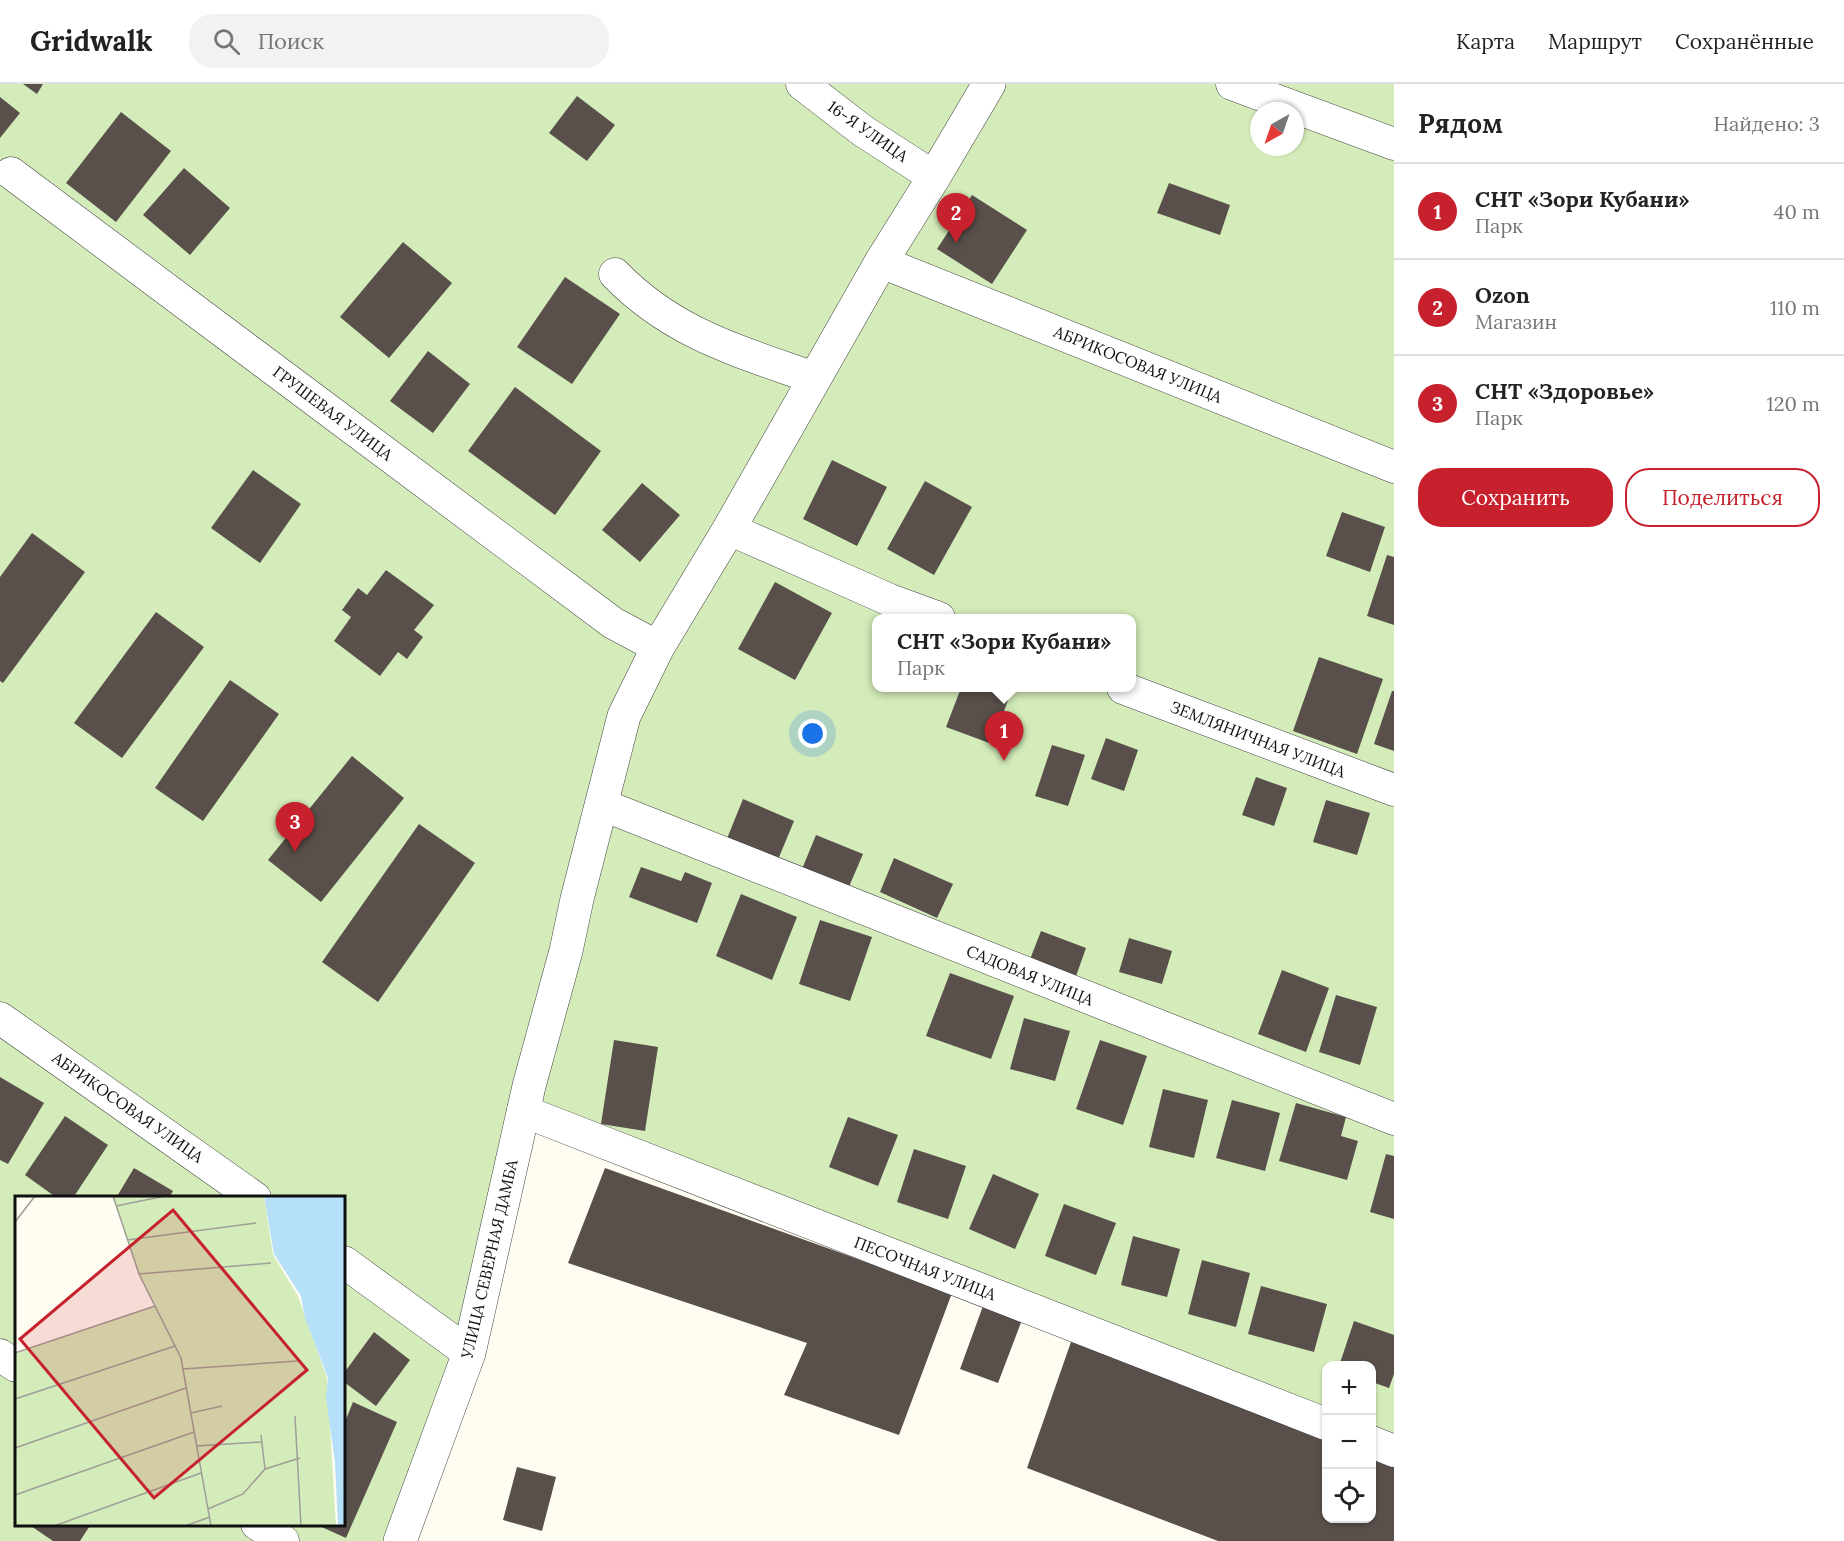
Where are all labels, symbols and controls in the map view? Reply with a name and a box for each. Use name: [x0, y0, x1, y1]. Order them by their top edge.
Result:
search box: [189, 14, 609, 68]
text: Gridwalk: [30, 23, 153, 59]
icon: search: [210, 25, 243, 58]
text: Поиск: [258, 27, 324, 55]
text: Карта: [1456, 28, 1515, 55]
text: Маршрут: [1548, 28, 1642, 55]
text: Сохранённые: [1675, 28, 1814, 55]
street label: 16-Я УЛИЦА: [824, 96, 913, 167]
north arrow: [1250, 102, 1304, 156]
text: Рядом: [1418, 107, 1503, 140]
text: Найдено: 3: [1714, 111, 1820, 136]
text: СНТ «Зори Кубани»: [1475, 185, 1689, 213]
pin: 2: [936, 194, 976, 243]
text: 1: [1433, 199, 1442, 224]
text: 40 m: [1774, 199, 1820, 224]
text: Парк: [1475, 213, 1523, 238]
text: Ozon: [1475, 281, 1530, 309]
text: 2: [1432, 295, 1443, 320]
text: 110 m: [1770, 295, 1820, 320]
text: Магазин: [1475, 309, 1557, 334]
street label: АБРИКОСОВАЯ УЛИЦА: [1050, 321, 1226, 407]
street label: ГРУШЕВАЯ УЛИЦА: [269, 361, 398, 465]
text: СНТ «Здоровье»: [1475, 377, 1654, 405]
text: 3: [1432, 391, 1443, 416]
text: 120 m: [1766, 391, 1820, 416]
text: Парк: [1475, 405, 1523, 430]
button: Сохранить: [1418, 468, 1613, 527]
button: Поделиться: [1625, 468, 1820, 527]
popup: [872, 614, 1136, 692]
text: СНТ «Зори Кубани»: [897, 627, 1111, 655]
text: Парк: [897, 655, 945, 680]
street label: ЗЕМЛЯНИЧНАЯ УЛИЦА: [1168, 696, 1349, 782]
pin: 1: [984, 712, 1024, 761]
your location: [798, 719, 827, 748]
pin: 3: [276, 802, 314, 852]
street label: САДОВАЯ УЛИЦА: [964, 940, 1097, 1010]
street label: АБРИКОСОВАЯ УЛИЦА: [48, 1047, 208, 1167]
street label: УЛИЦА СЕВЕРНАЯ ДАМБА: [456, 1157, 522, 1361]
inset map: [15, 1196, 345, 1526]
street label: ПЕСОЧНАЯ УЛИЦА: [851, 1232, 1000, 1305]
map controls: [1322, 1361, 1376, 1523]
button: +: [1322, 1361, 1376, 1415]
button: −: [1322, 1415, 1376, 1469]
button: locate: [1322, 1469, 1376, 1523]

